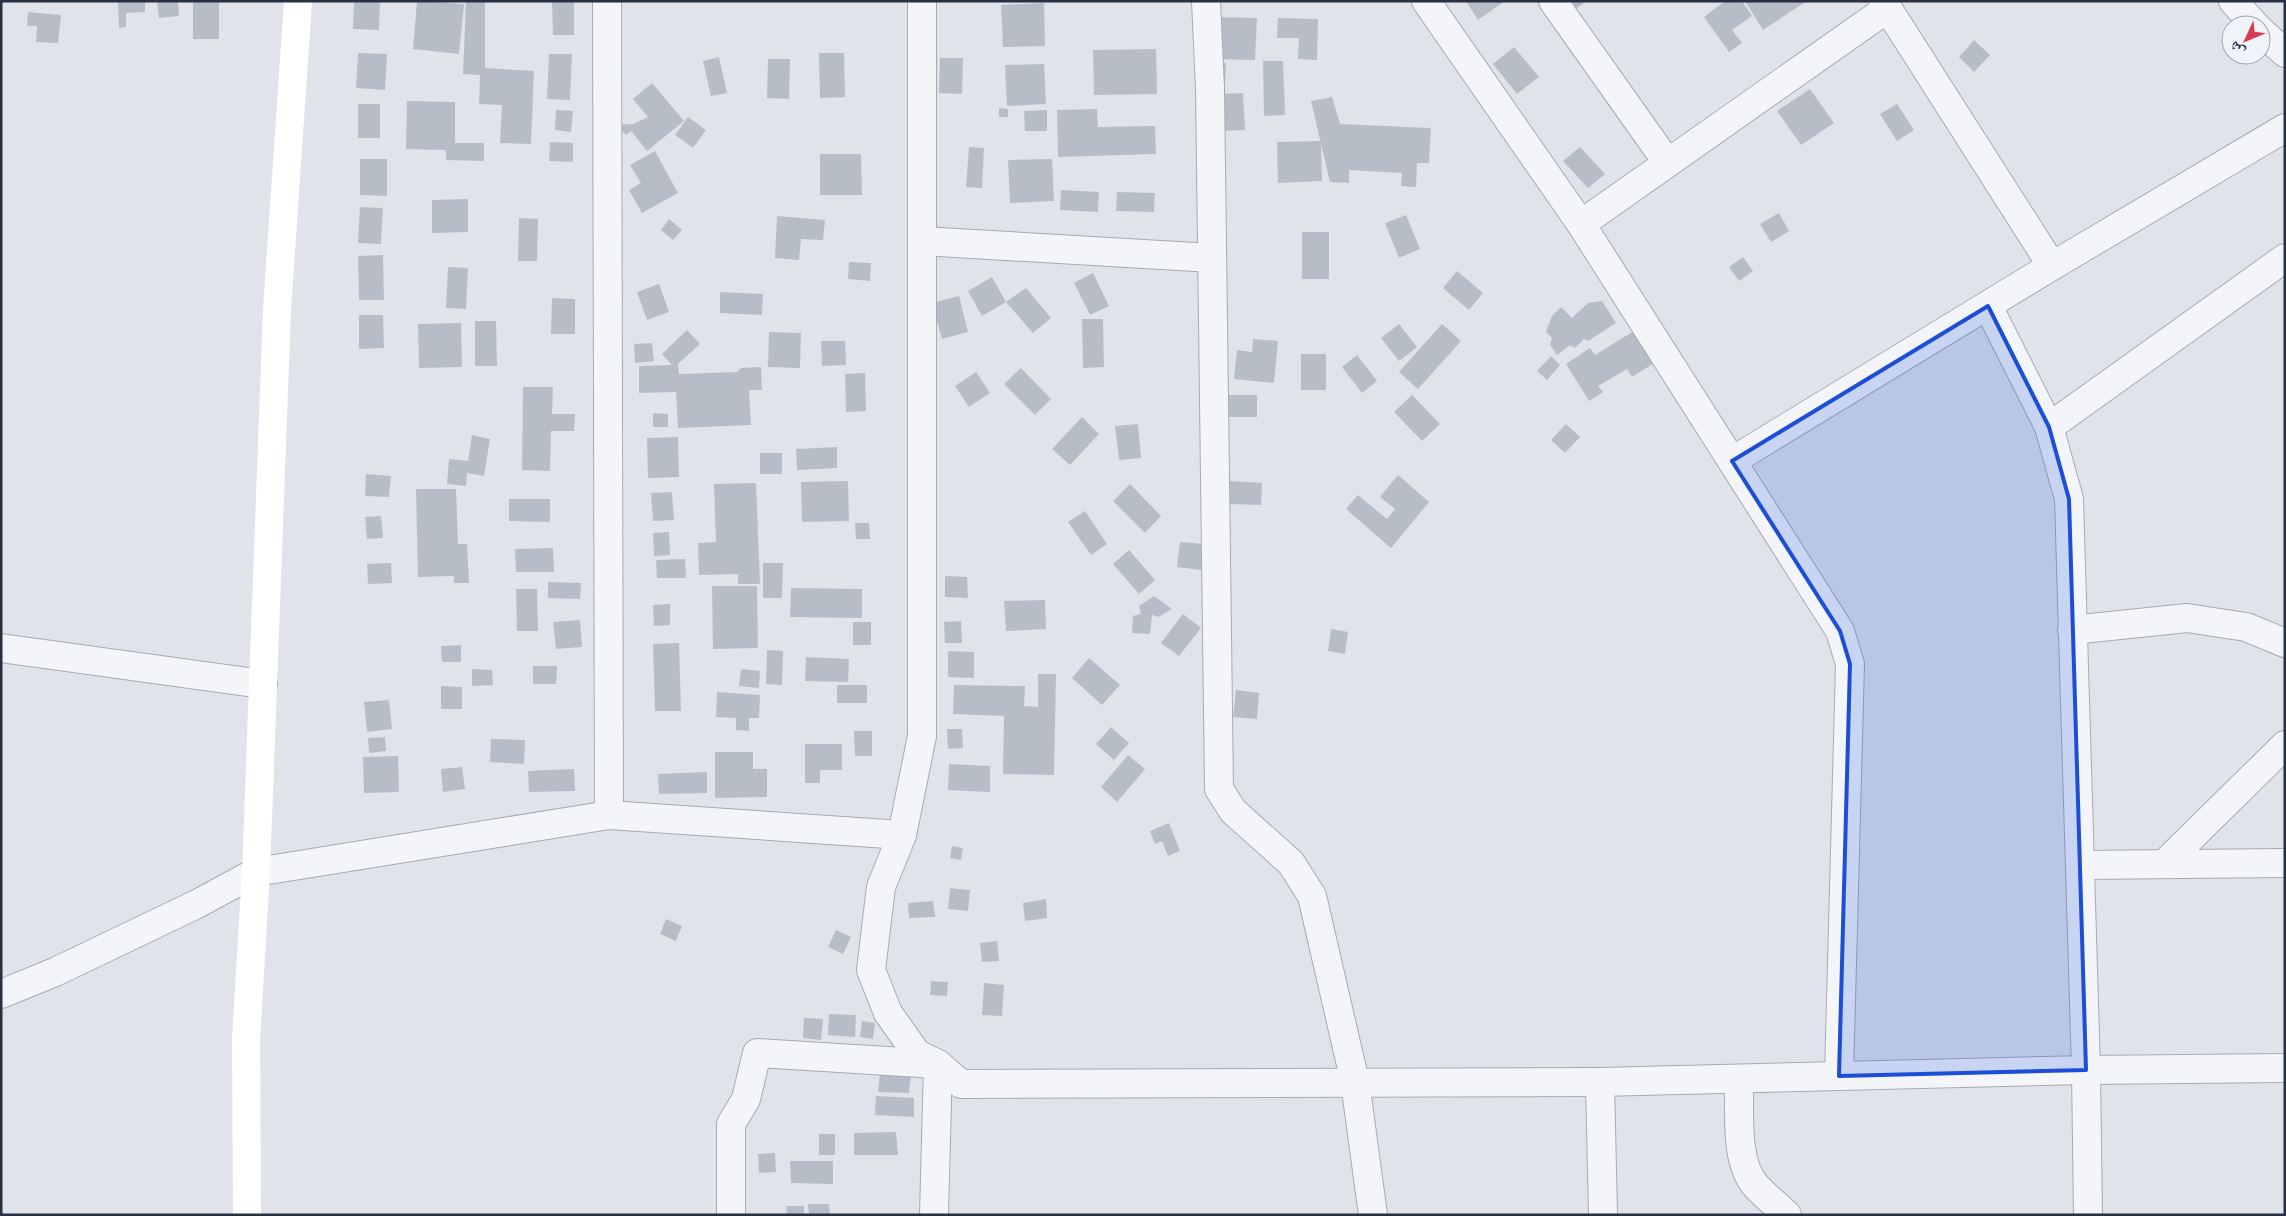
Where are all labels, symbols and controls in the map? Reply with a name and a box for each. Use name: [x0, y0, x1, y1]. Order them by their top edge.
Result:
north arrow: [2221, 15, 2271, 65]
text: ش: [2224, 37, 2248, 61]

